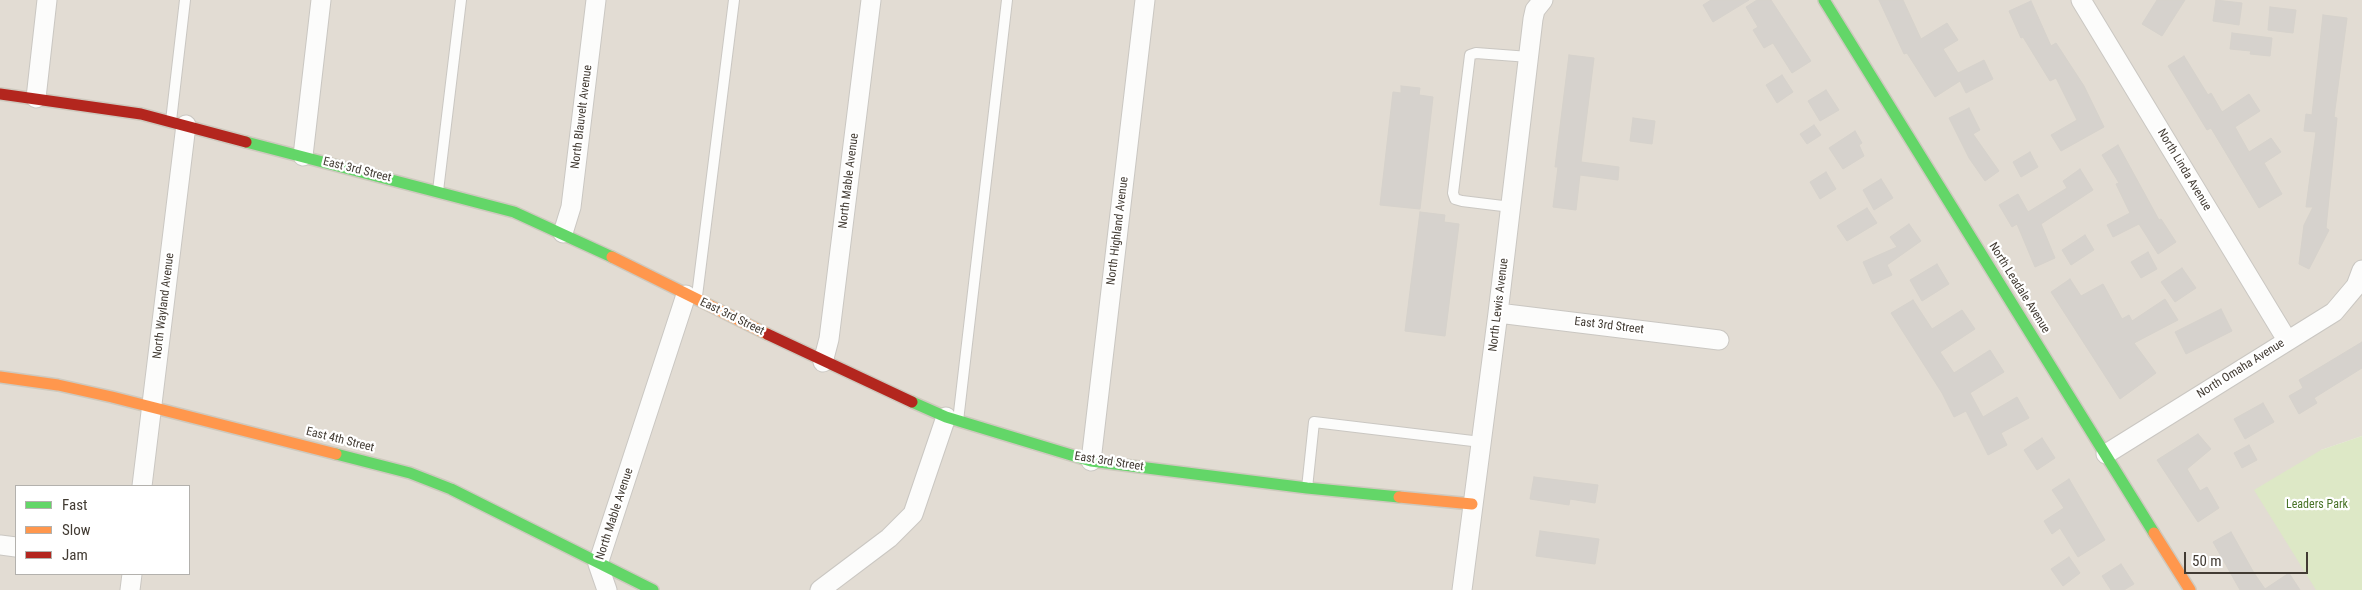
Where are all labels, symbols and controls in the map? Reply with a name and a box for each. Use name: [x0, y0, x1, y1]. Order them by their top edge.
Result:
street label: North Blauvelt Avenue: [568, 64, 596, 170]
street label: North Linda Avenue: [2154, 127, 2214, 213]
street label: North Mable Avenue: [836, 133, 862, 229]
street label: East 3rd Street: [321, 155, 393, 185]
street label: North Highland Avenue: [1104, 176, 1132, 286]
street label: North Leadale Avenue: [1985, 240, 2053, 336]
street label: North Wayland Avenue: [150, 252, 178, 360]
street label: North Lewis Avenue: [1486, 257, 1512, 353]
street label: East 3rd Street: [697, 295, 767, 339]
street label: East 3rd Street: [1573, 315, 1645, 337]
street label: North Omaha Avenue: [2195, 336, 2287, 402]
street label: East 4th Street: [304, 425, 376, 455]
street label: East 3rd Street: [1073, 449, 1145, 475]
street label: North Mable Avenue: [593, 466, 637, 562]
legend: [15, 485, 190, 575]
text: Fast: [62, 496, 87, 514]
park label: Leaders Park: [2286, 498, 2348, 512]
text: Slow: [62, 521, 91, 539]
scale bar: [2187, 542, 2311, 574]
text: Jam: [62, 546, 88, 564]
text: 50 m: [2192, 552, 2222, 570]

